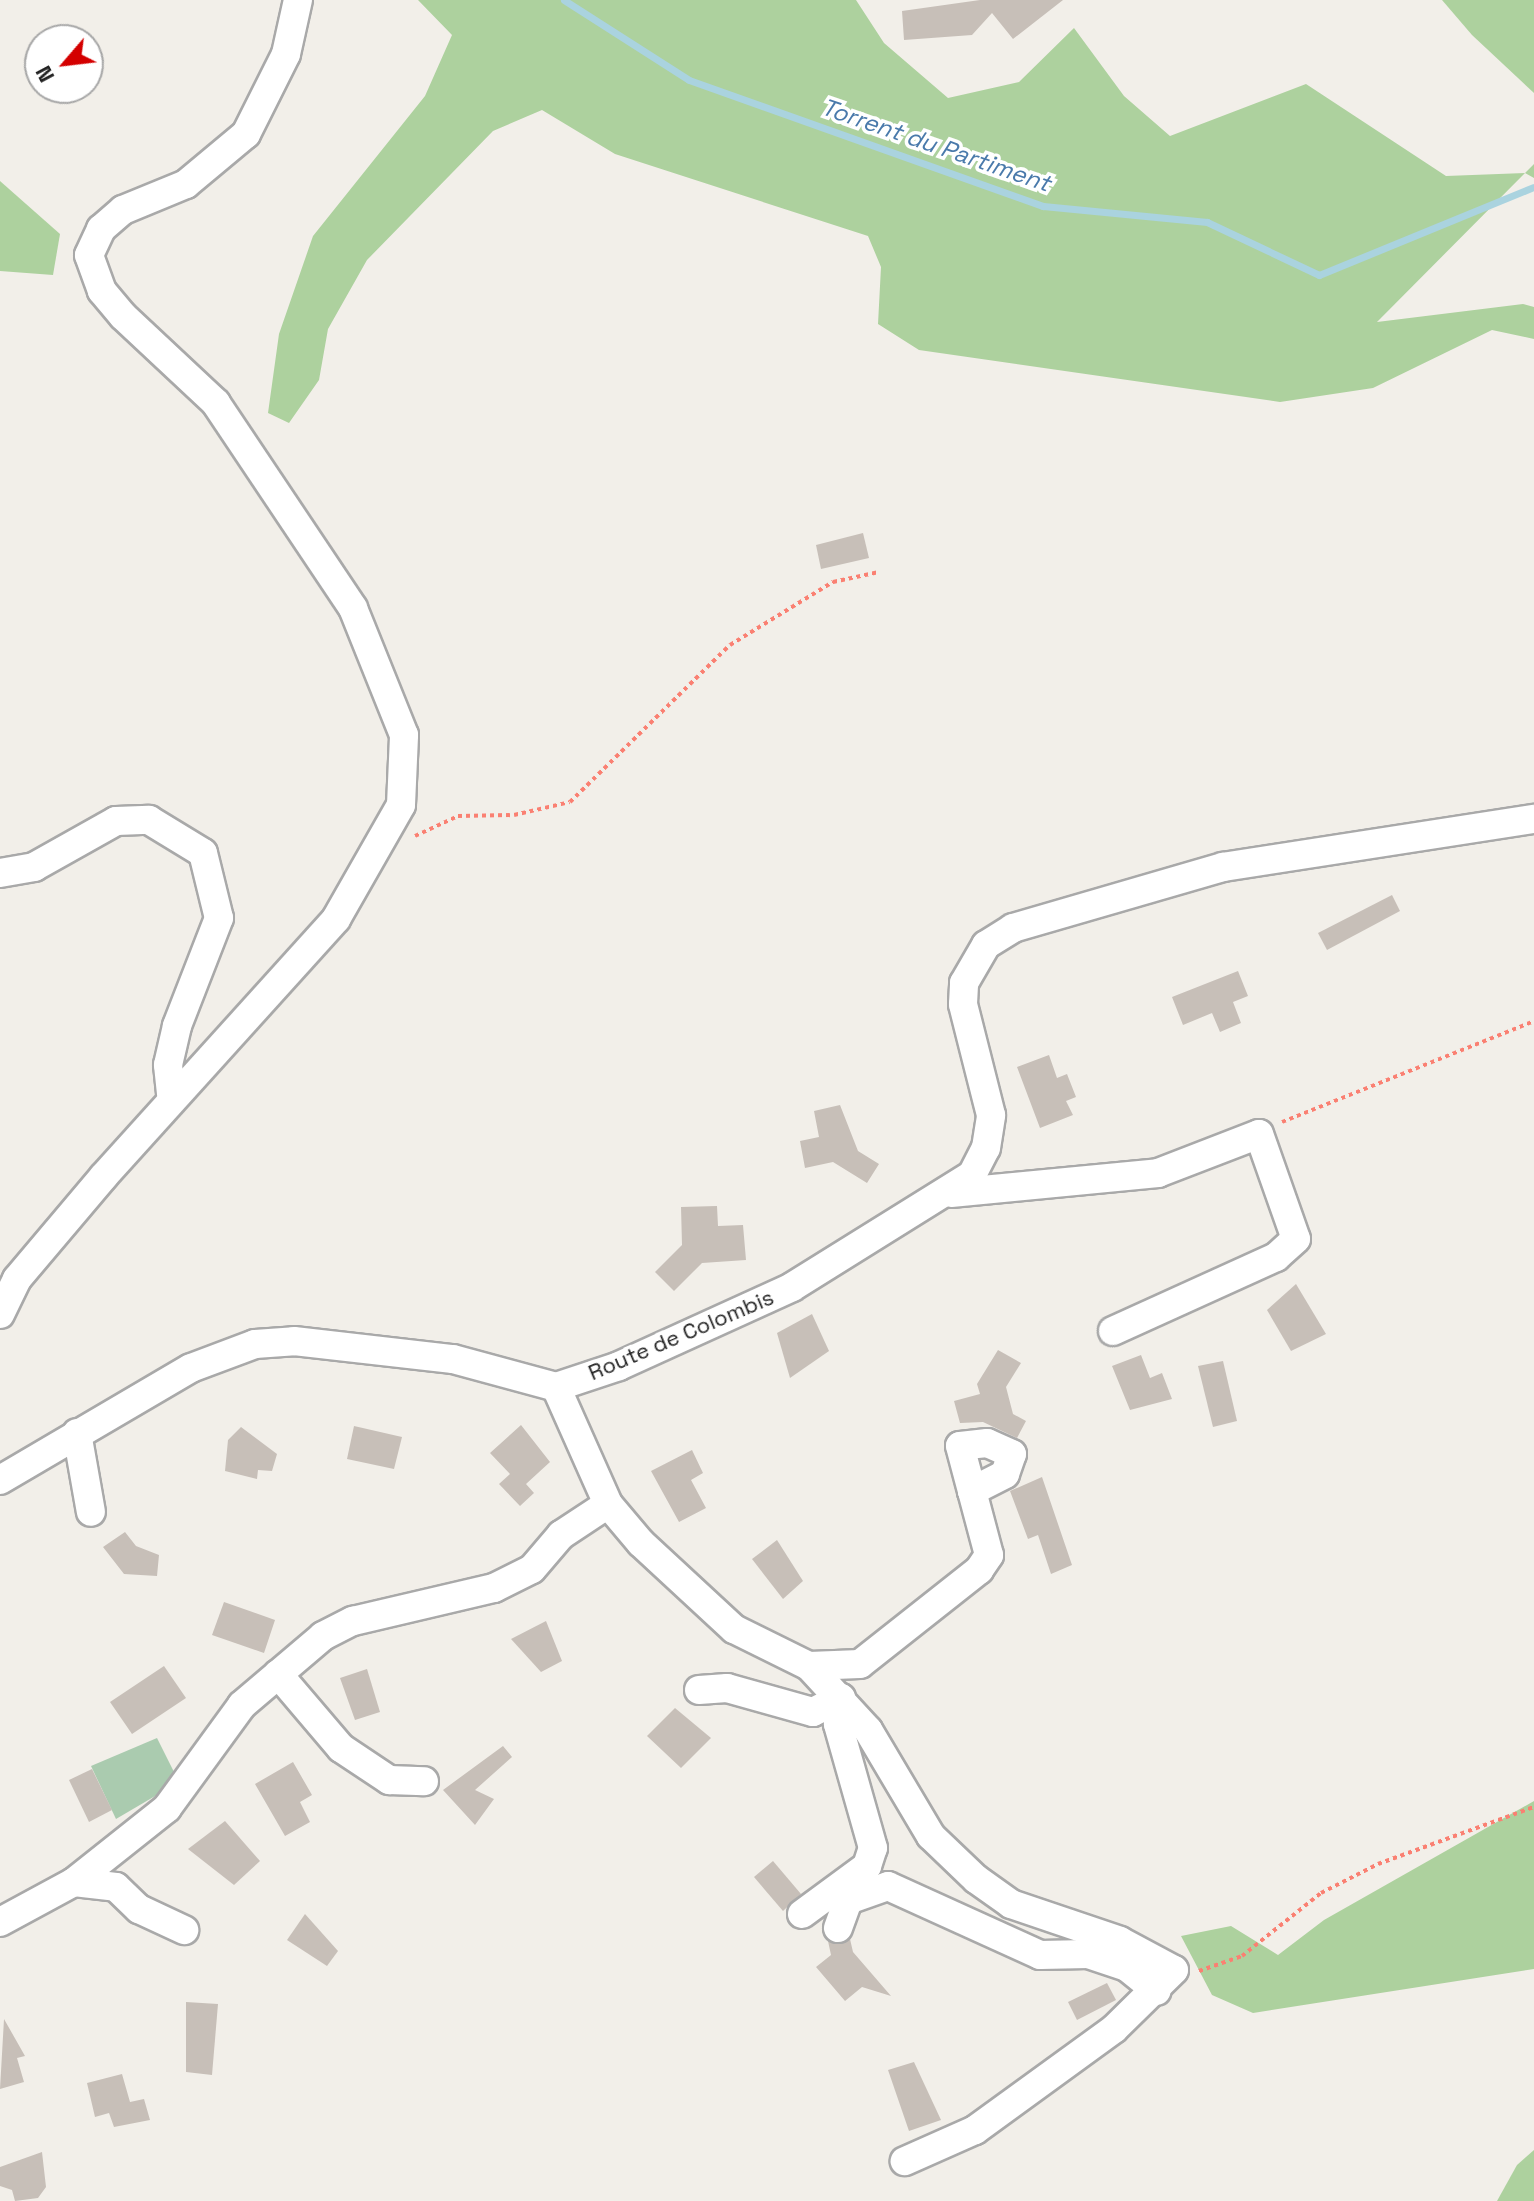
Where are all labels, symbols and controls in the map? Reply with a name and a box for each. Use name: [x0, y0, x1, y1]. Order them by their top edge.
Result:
north arrow: [24, 24, 104, 104]
text: N: [29, 61, 60, 87]
water label: Torrent du Partiment: [818, 92, 1054, 198]
street label: Route de Colombis: [584, 1284, 778, 1386]

